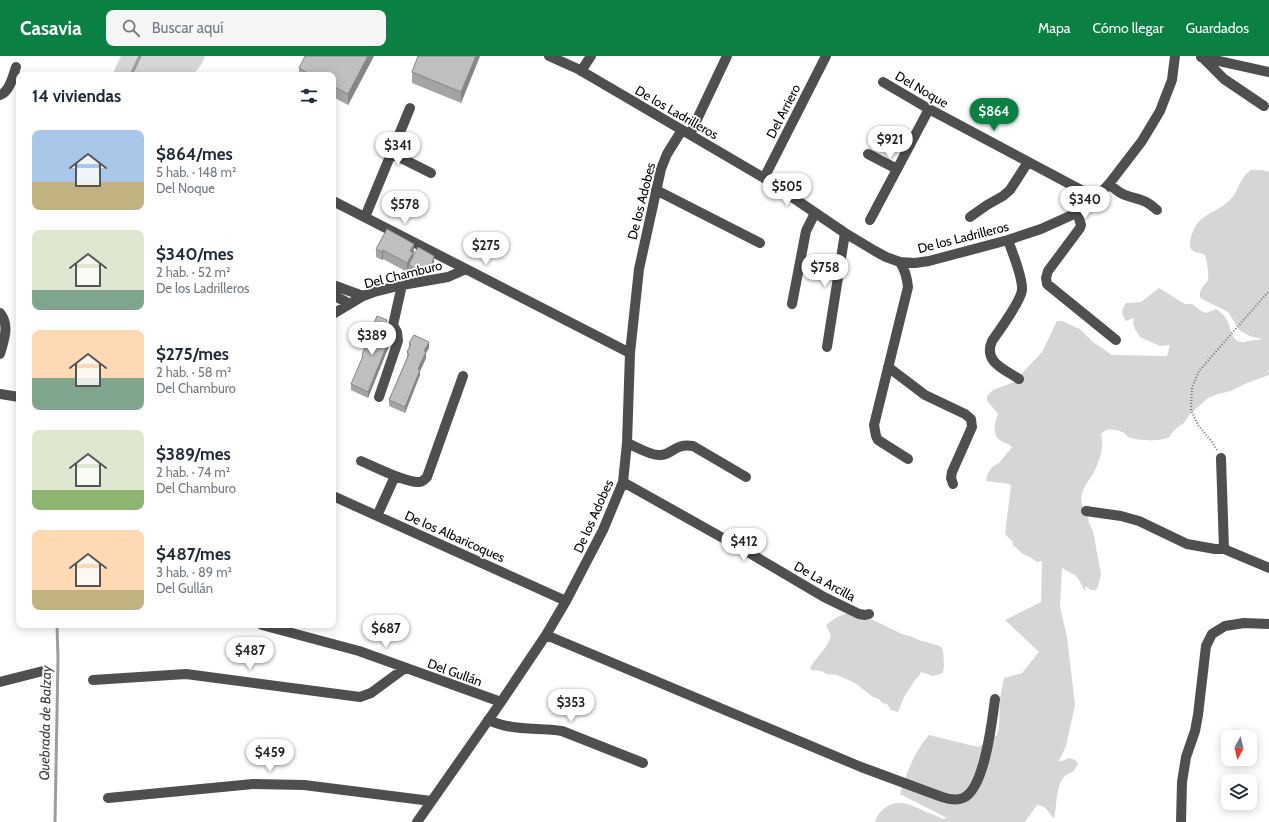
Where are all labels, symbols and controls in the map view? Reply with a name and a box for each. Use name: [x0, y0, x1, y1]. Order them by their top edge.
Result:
search box: [106, 10, 386, 46]
text: Casavia: [20, 17, 82, 40]
icon: search: [120, 17, 142, 39]
text: Buscar aquí: [152, 19, 223, 37]
text: Mapa: [1038, 19, 1071, 37]
text: Cómo llegar: [1093, 19, 1164, 37]
text: Guardados: [1186, 19, 1249, 37]
street label: Del Noque: [893, 67, 952, 111]
street label: Del Arriero: [763, 81, 803, 141]
street label: De los Ladrilleros: [633, 82, 722, 143]
icon: filters: [298, 85, 320, 107]
text: 14 viviendas: [32, 86, 121, 106]
pin: $864: [970, 98, 1018, 132]
text: $864: [979, 103, 1009, 119]
pin: $921: [866, 126, 914, 160]
text: $921: [877, 131, 903, 147]
pin: $341: [374, 132, 422, 166]
text: $341: [384, 137, 412, 153]
text: $864/mes: [156, 144, 233, 164]
icon: home: [64, 146, 112, 194]
street label: De los Adobes: [624, 160, 658, 241]
text: 5 hab. · 148 m²: [156, 164, 236, 180]
pin: $505: [763, 173, 811, 207]
text: $505: [772, 178, 802, 194]
text: Del Noque: [156, 180, 215, 196]
pin: $340: [1061, 186, 1109, 220]
pin: $578: [381, 191, 429, 225]
text: $340: [1069, 191, 1101, 207]
text: $578: [390, 196, 420, 212]
street label: De los Ladrilleros: [916, 218, 1011, 256]
pin: $275: [462, 232, 510, 266]
text: $275: [472, 237, 500, 253]
text: $340/mes: [156, 244, 234, 264]
icon: home: [64, 246, 112, 294]
pin: $758: [801, 254, 849, 288]
street label: Del Chamburo: [362, 257, 444, 291]
text: $758: [810, 259, 840, 275]
text: 2 hab. · 52 m²: [156, 264, 230, 280]
text: De los Ladrilleros: [156, 280, 249, 296]
pin: $389: [348, 322, 396, 356]
text: $389: [357, 327, 387, 343]
text: $275/mes: [156, 344, 229, 364]
icon: home: [64, 346, 112, 394]
text: 2 hab. · 58 m²: [156, 364, 231, 380]
text: Del Chamburo: [156, 380, 236, 396]
text: $389/mes: [156, 444, 231, 464]
icon: home: [64, 446, 112, 494]
text: 2 hab. · 74 m²: [156, 464, 230, 480]
street label: De los Adobes: [570, 476, 617, 555]
text: Del Chamburo: [156, 480, 236, 496]
street label: De los Albaricoques: [403, 507, 508, 565]
pin: $412: [720, 528, 768, 562]
text: $412: [730, 533, 758, 549]
text: $487/mes: [156, 544, 231, 564]
icon: home: [64, 546, 112, 594]
street label: De La Arcilla: [792, 558, 859, 605]
text: 3 hab. · 89 m²: [156, 564, 232, 580]
text: Del Gullán: [156, 580, 213, 596]
pin: $687: [362, 615, 410, 649]
text: $687: [371, 620, 401, 636]
pin: $487: [226, 637, 274, 671]
text: $487: [235, 642, 265, 658]
street label: Del Gullán: [425, 655, 485, 689]
water label: Quebrada de Balzay: [35, 665, 55, 781]
pin: $353: [547, 689, 595, 723]
text: $353: [557, 694, 585, 710]
north arrow: [1221, 730, 1257, 766]
map controls: [1221, 730, 1257, 810]
pin: $459: [246, 739, 294, 773]
text: $459: [255, 744, 285, 760]
button: layers: [1221, 774, 1257, 810]

